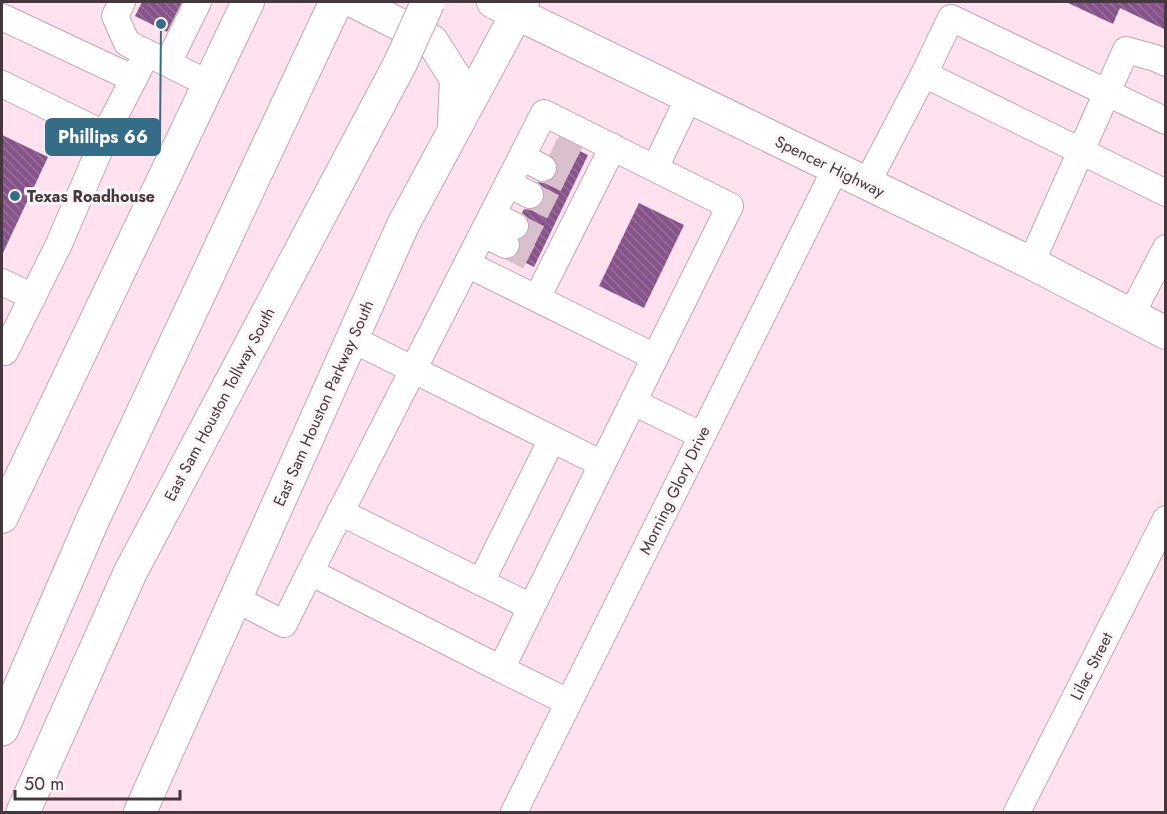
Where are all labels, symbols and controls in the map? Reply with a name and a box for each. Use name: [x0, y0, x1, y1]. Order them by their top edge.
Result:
callout: Phillips 66: [46, 119, 160, 155]
text: Phillips 66: [58, 124, 148, 150]
street label: Spencer Highway: [771, 130, 889, 203]
place label: Texas Roadhouse: [27, 185, 155, 208]
marker: Texas Roadhouse: [8, 189, 22, 203]
street label: East Sam Houston Parkway South: [268, 296, 379, 510]
street label: East Sam Houston Tollway South: [158, 303, 280, 505]
street label: Morning Glory Drive: [633, 422, 716, 558]
street label: Lilac Street: [1065, 628, 1118, 704]
scale bar: [15, 763, 180, 801]
text: 50 m: [24, 771, 64, 797]

